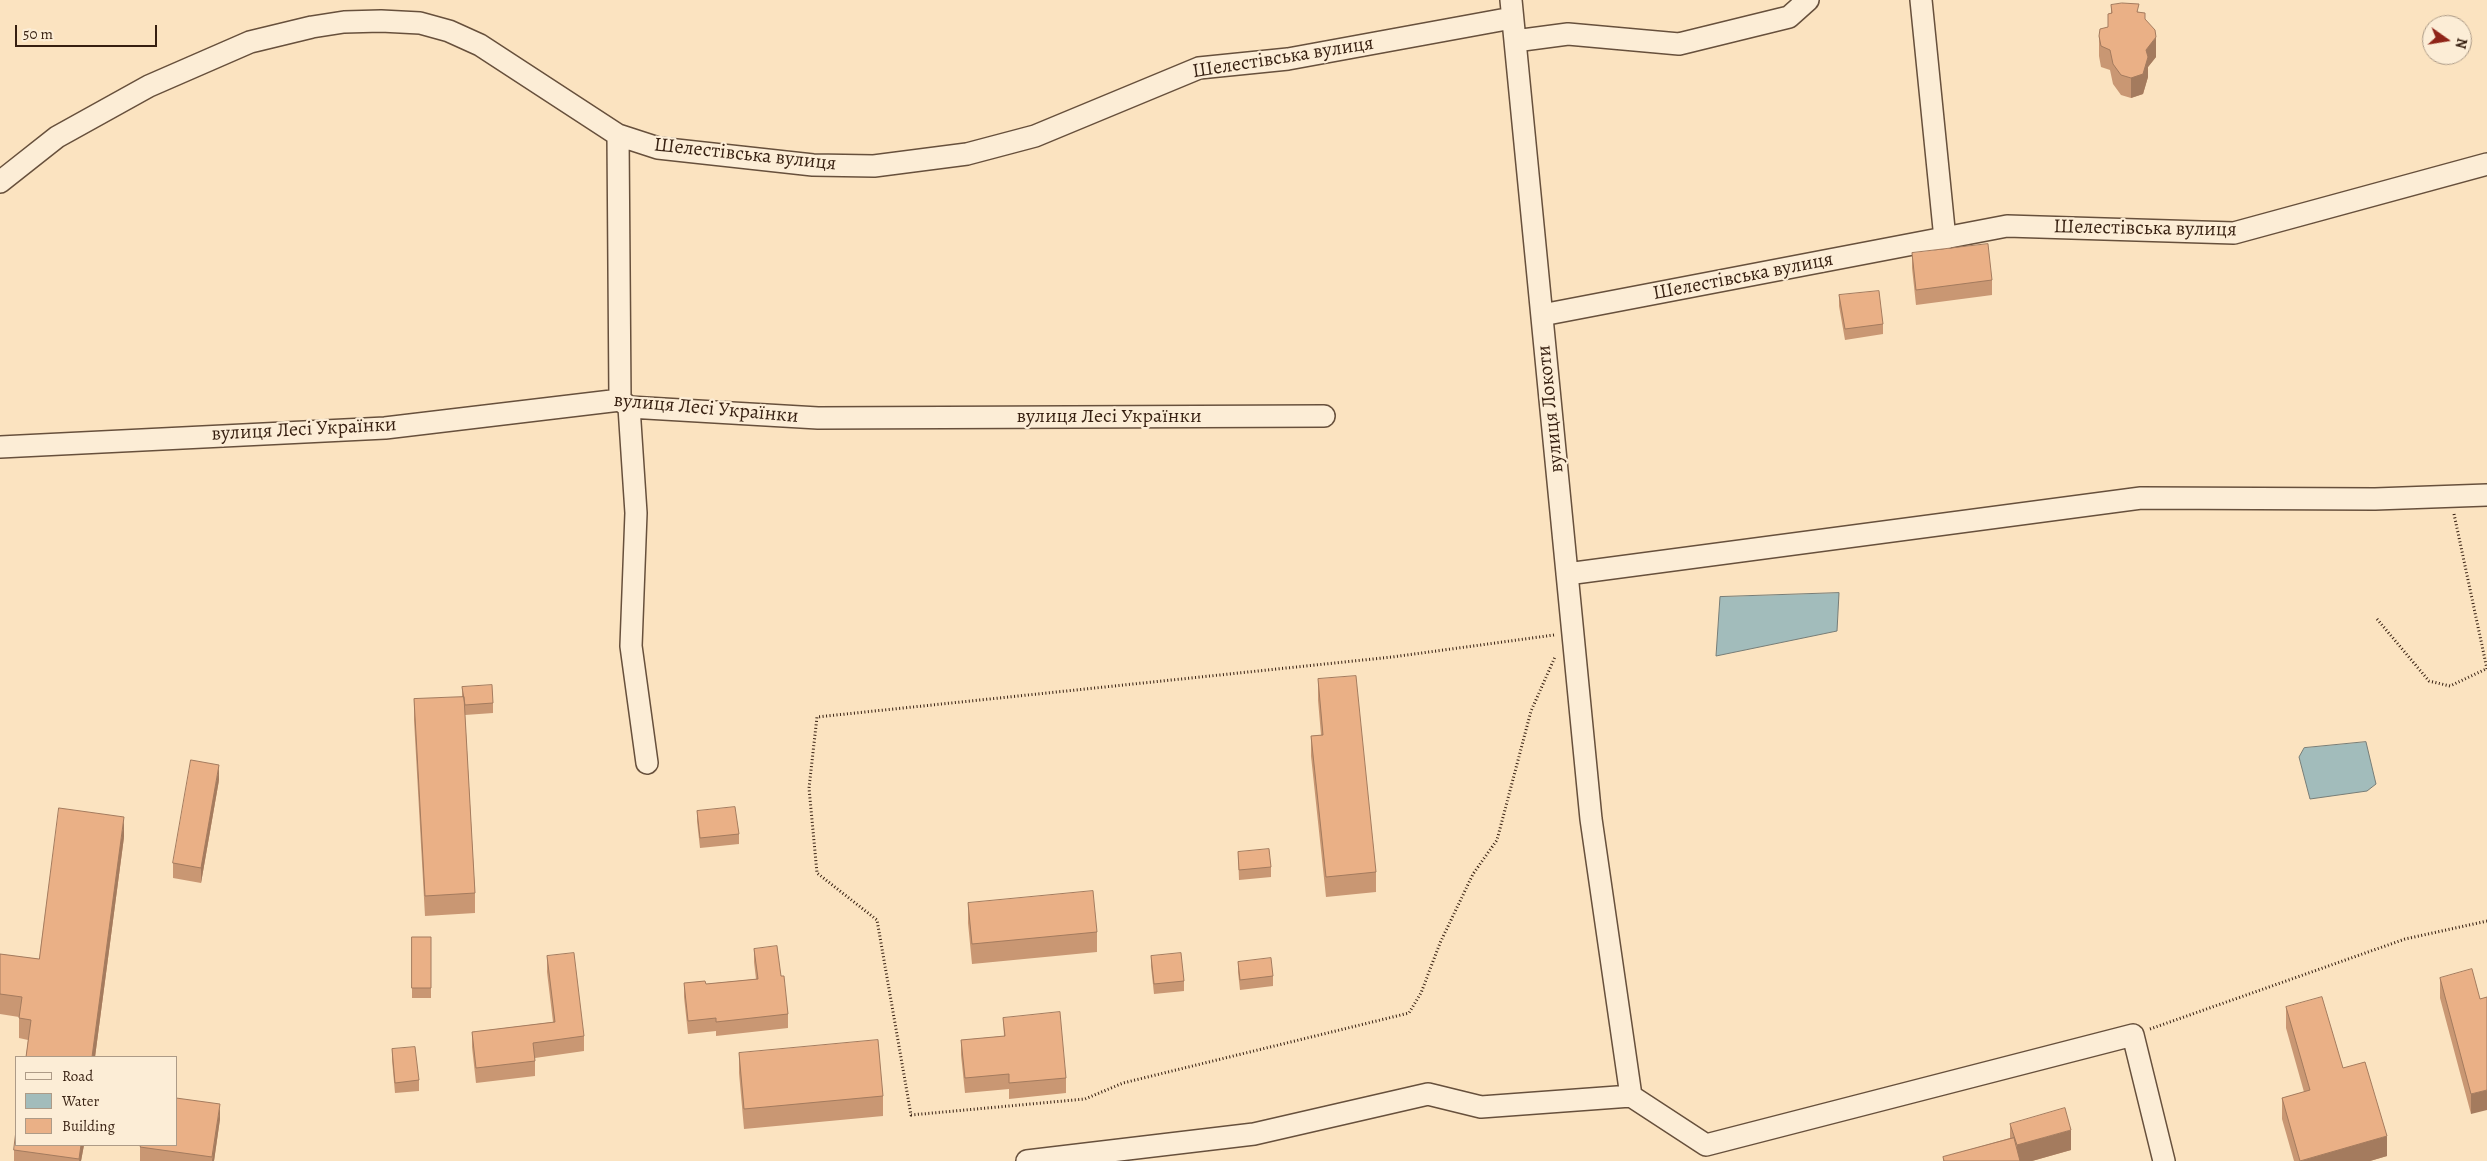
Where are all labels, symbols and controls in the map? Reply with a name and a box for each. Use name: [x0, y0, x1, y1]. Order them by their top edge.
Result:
scale bar: [18, 15, 160, 47]
north arrow: [2422, 15, 2472, 65]
text: 50 m: [23, 24, 53, 44]
street label: Шелестівська вулиця: [1191, 32, 1375, 84]
text: N: [2451, 36, 2472, 50]
street label: Шелестівська вулиця: [653, 133, 837, 177]
street label: Шелестівська вулиця: [2053, 215, 2237, 243]
street label: Шелестівська вулиця: [1651, 248, 1835, 306]
street label: вулиця Локоти: [1532, 344, 1570, 474]
street label: вулиця Лесі Українки: [613, 389, 799, 429]
street label: вулиця Лесі Українки: [1016, 405, 1202, 429]
street label: вулиця Лесі Українки: [211, 413, 397, 447]
legend: [15, 1056, 178, 1146]
text: Road: [62, 1066, 93, 1086]
text: Water: [62, 1091, 99, 1111]
text: Building: [62, 1116, 115, 1136]

